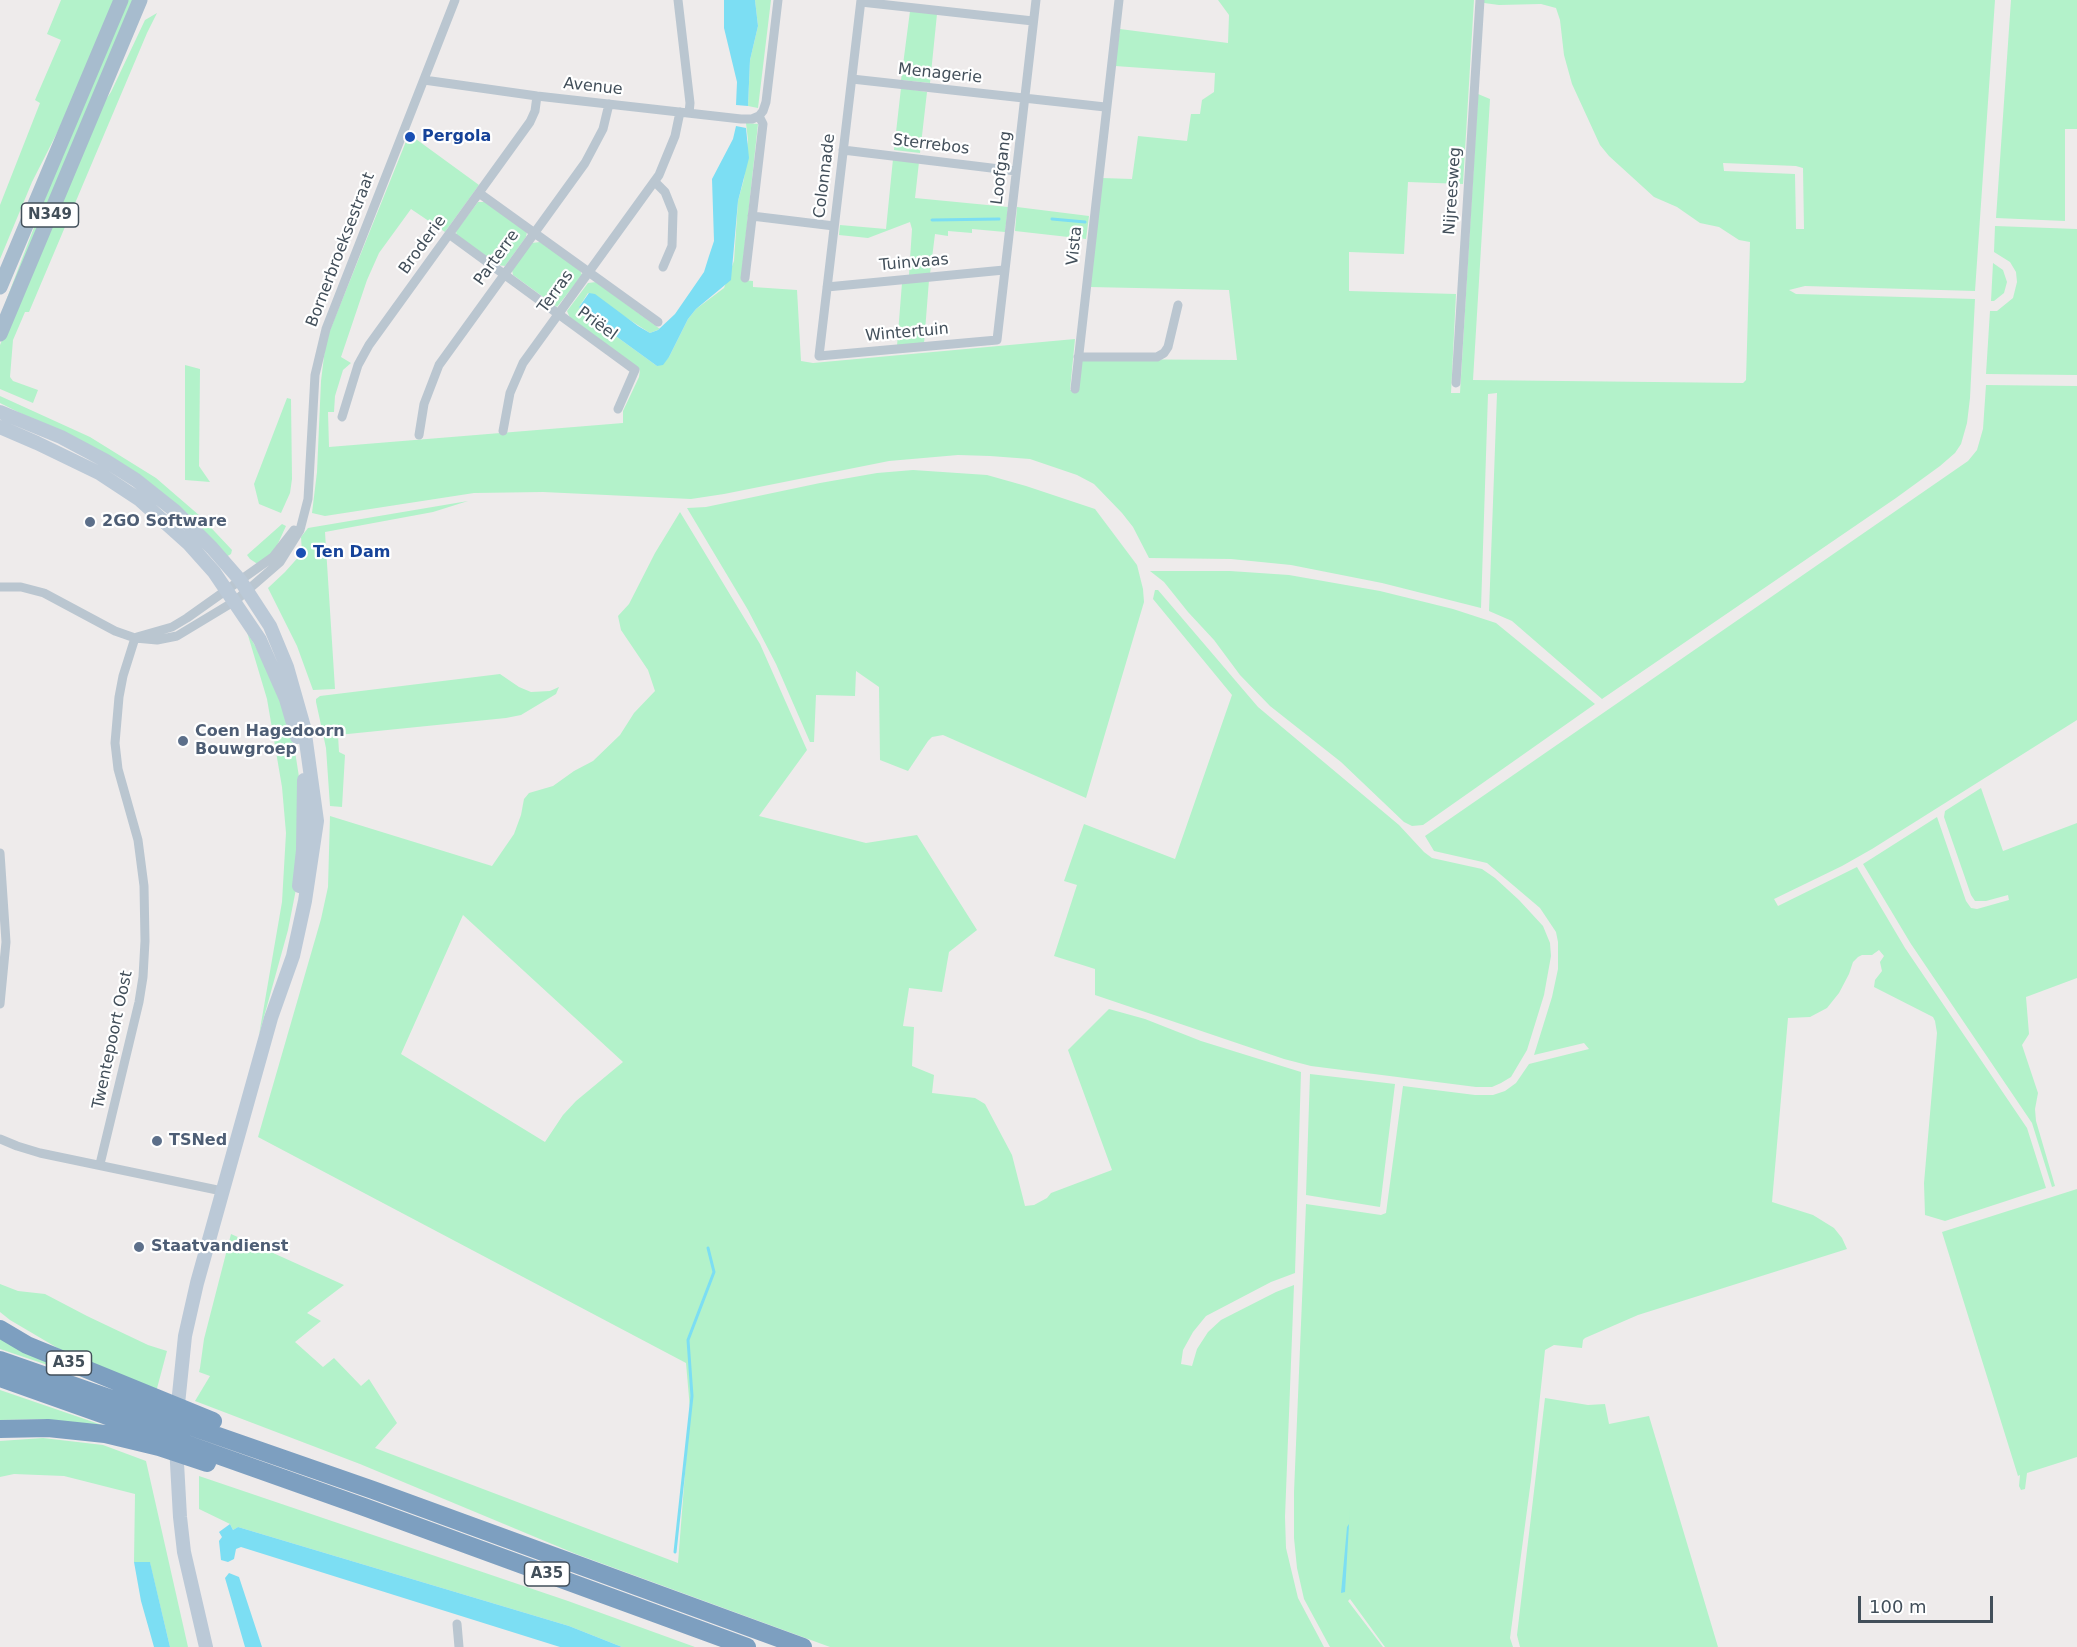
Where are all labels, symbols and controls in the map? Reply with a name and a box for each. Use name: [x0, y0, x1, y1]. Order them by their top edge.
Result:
street label: Menagerie: [897, 60, 983, 88]
street label: Avenue: [562, 74, 624, 100]
place label: Pergola: [422, 127, 491, 147]
marker: Pergola: [403, 130, 417, 144]
street label: Loofgang: [988, 130, 1016, 206]
street label: Sterrebos: [892, 131, 970, 159]
street label: Colonnade: [810, 133, 840, 219]
street label: Nijreesweg: [1440, 146, 1466, 236]
street label: Bornerbroeksestraat: [303, 170, 379, 330]
road number: N349: [22, 203, 78, 227]
street label: Broderie: [395, 212, 451, 278]
street label: Vista: [1063, 225, 1087, 267]
street label: Parterre: [470, 227, 524, 289]
street label: Tuinvaas: [879, 250, 949, 276]
street label: Terras: [534, 267, 578, 317]
street label: Priëel: [573, 303, 621, 345]
street label: Wintertuin: [864, 320, 950, 346]
place label: 2GO Software: [102, 512, 227, 532]
marker: 2GO Software: [83, 515, 97, 529]
place label: Ten Dam: [313, 543, 390, 563]
marker: Ten Dam: [294, 546, 308, 560]
place label: Coen Hagedoorn Bouwgroep: [195, 722, 345, 760]
marker: Coen Hagedoorn Bouwgroep: [176, 734, 190, 748]
street label: Twentepoort Oost: [89, 969, 137, 1111]
place label: TSNed: [169, 1131, 227, 1151]
marker: TSNed: [150, 1134, 164, 1148]
place label: Staatvandienst: [151, 1237, 288, 1257]
marker: Staatvandienst: [132, 1240, 146, 1254]
road number: A35: [46, 1351, 92, 1375]
road number: A35: [524, 1562, 570, 1586]
scale bar: [1861, 1584, 1996, 1622]
text: 100 m: [1869, 1596, 1927, 1617]

